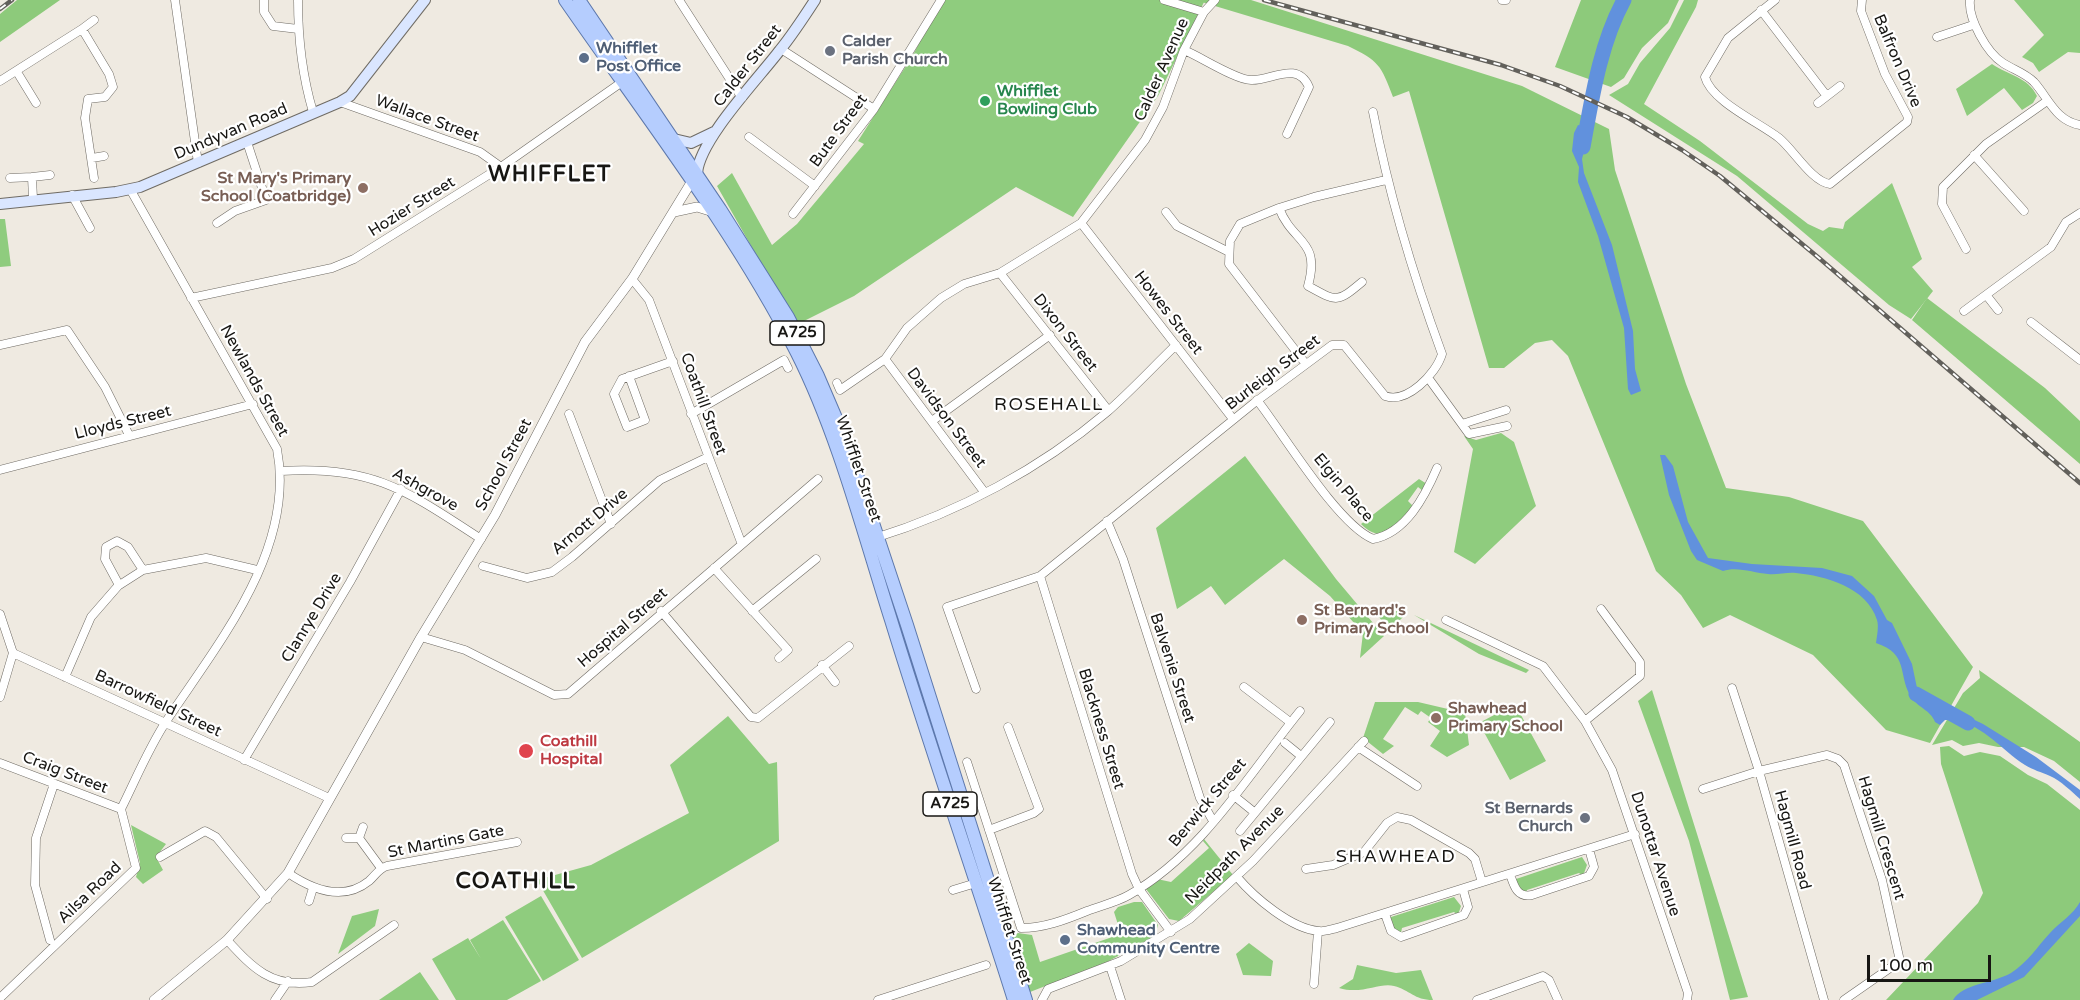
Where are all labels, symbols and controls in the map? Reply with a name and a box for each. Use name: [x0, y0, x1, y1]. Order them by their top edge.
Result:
street label: Balfron Drive: [1869, 12, 1925, 110]
street label: Calder Avenue: [1131, 15, 1193, 125]
street label: Calder Street: [710, 21, 786, 111]
place label: Calder Parish Church: [842, 32, 948, 70]
place label: Whifflet Post Office: [596, 39, 681, 77]
marker: Calder Parish Church: [823, 44, 837, 58]
marker: Whifflet Post Office: [577, 51, 591, 65]
place label: Whifflet Bowling Club: [997, 82, 1097, 120]
street label: Wallace Street: [373, 91, 481, 147]
street label: Bute Street: [806, 91, 872, 171]
marker: Whifflet Bowling Club: [978, 94, 992, 108]
street label: Dundyvan Road: [171, 99, 291, 165]
district label: WHIFFLET: [488, 162, 612, 188]
place label: St Mary's Primary School (Coatbridge): [201, 169, 351, 207]
street label: Hozier Street: [365, 173, 459, 241]
marker: St Mary's Primary School (Coatbridge): [356, 181, 370, 195]
street label: Howes Street: [1129, 267, 1207, 359]
street label: Dixon Street: [1029, 290, 1101, 376]
road number: A725: [770, 321, 824, 345]
street label: Newlands Street: [215, 322, 293, 440]
street label: Burleigh Street: [1222, 331, 1324, 415]
street label: Coathill Street: [676, 350, 730, 458]
street label: Davidson Street: [902, 364, 990, 472]
district label: ROSEHALL: [994, 394, 1104, 416]
street label: Lloyds Street: [73, 402, 173, 444]
street label: Whifflet Street: [831, 413, 885, 525]
street label: School Street: [472, 416, 536, 514]
street label: Elgin Place: [1309, 450, 1377, 526]
street label: Ashgrove: [389, 464, 461, 516]
street label: Arnott Drive: [548, 485, 632, 559]
street label: Clanrye Drive: [278, 570, 346, 666]
street label: Hospital Street: [574, 584, 672, 672]
place label: St Bernard's Primary School: [1314, 601, 1429, 639]
street label: Balvenie Street: [1145, 611, 1199, 725]
marker: St Bernard's Primary School: [1295, 613, 1309, 627]
street label: Barrowfield Street: [92, 666, 224, 742]
street label: Blackness Street: [1074, 666, 1128, 792]
place label: Shawhead Primary School: [1448, 699, 1563, 737]
marker: Shawhead Primary School: [1429, 711, 1443, 725]
place label: Coathill Hospital: [540, 732, 602, 770]
marker: Coathill Hospital: [517, 742, 535, 760]
street label: Craig Street: [20, 748, 110, 798]
street label: Berwick Street: [1165, 755, 1251, 851]
street label: Hagmill Crescent: [1853, 774, 1909, 902]
street label: Hagmill Road: [1770, 788, 1814, 892]
street label: Dunottar Avenue: [1626, 789, 1684, 919]
road number: A725: [923, 792, 977, 816]
place label: St Bernards Church: [1485, 799, 1573, 837]
street label: Neidpath Avenue: [1182, 802, 1288, 908]
marker: St Bernards Church: [1578, 811, 1592, 825]
street label: St Martins Gate: [386, 821, 506, 863]
district label: SHAWHEAD: [1336, 846, 1456, 868]
street label: Ailsa Road: [54, 858, 126, 928]
district label: COATHILL: [455, 869, 577, 895]
street label: Whifflet Street: [983, 875, 1035, 987]
place label: Shawhead Community Centre: [1077, 921, 1220, 959]
marker: Shawhead Community Centre: [1058, 933, 1072, 947]
scale bar: [1870, 943, 1994, 981]
text: 100 m: [1878, 954, 1933, 976]

